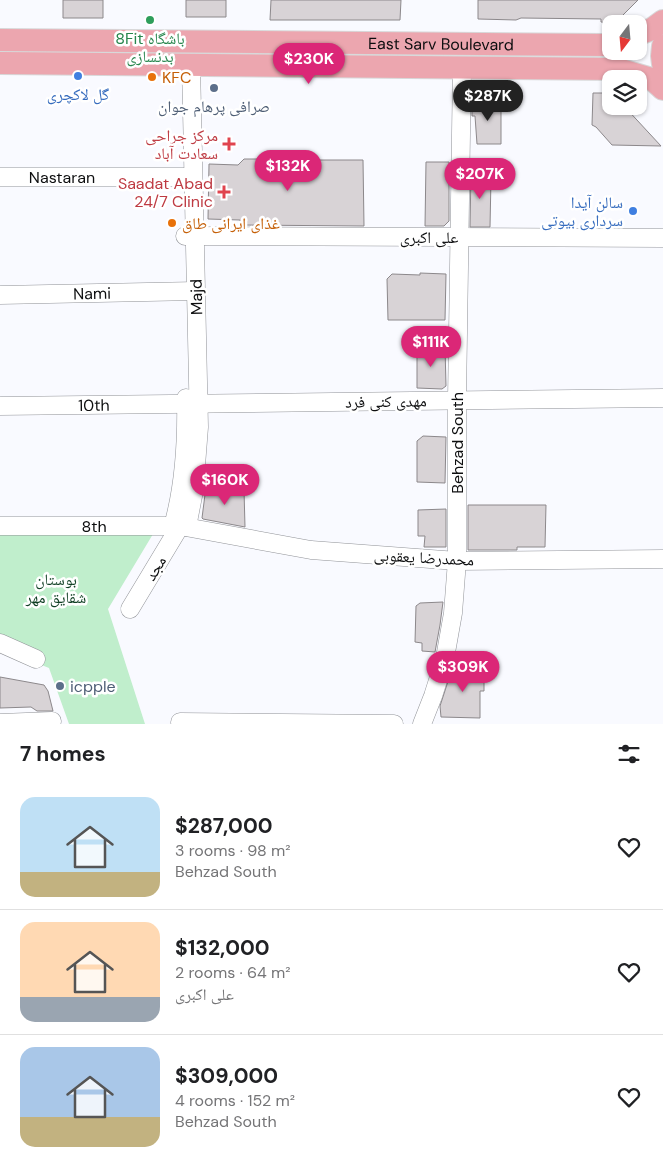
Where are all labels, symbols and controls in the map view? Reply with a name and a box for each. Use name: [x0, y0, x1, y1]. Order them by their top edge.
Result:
marker: 8Fit باشگاه بدنسازی: [144, 14, 156, 26]
north arrow: [602, 15, 648, 60]
map controls: [602, 15, 647, 115]
place label: 8Fit باشگاه بدنسازی: [115, 28, 185, 67]
street label: East Sarv Boulevard: [368, 33, 514, 55]
pin: $230K: [274, 42, 344, 85]
text: $230K: [284, 48, 334, 69]
place label: KFC: [162, 67, 191, 88]
marker: گل لاکچری: [72, 70, 84, 82]
button: layers: [602, 70, 647, 115]
marker: KFC: [146, 71, 158, 83]
pin: $287K: [453, 80, 523, 122]
marker: صرافی پرهام جوان: [208, 82, 220, 94]
place label: گل لاکچری: [47, 84, 109, 105]
text: $287K: [464, 85, 512, 106]
place label: صرافی پرهام جوان: [158, 96, 270, 117]
place label: مرکز جراحی سعادت آباد: [145, 125, 218, 164]
marker: مرکز جراحی سعادت آباد: [222, 137, 236, 151]
pin: $132K: [253, 150, 323, 192]
text: $132K: [266, 155, 310, 176]
pin: $207K: [445, 158, 515, 200]
text: $207K: [455, 163, 505, 184]
street label: Nastaran: [29, 167, 95, 188]
place label: Saadat Abad 24/7 Clinic: [118, 173, 213, 212]
marker: Saadat Abad 24/7 Clinic: [217, 185, 231, 199]
place label: سالن آیدا سرداری بیوتی: [541, 192, 623, 231]
marker: سالن آیدا سرداری بیوتی: [627, 205, 639, 217]
place label: غذای ایرانی طاق: [182, 213, 280, 234]
marker: غذای ایرانی طاق: [166, 217, 178, 229]
street label: علی اکبری: [400, 227, 458, 248]
street label: Majd: [186, 279, 207, 315]
street label: Nami: [73, 283, 111, 305]
pin: $111K: [396, 326, 466, 368]
text: $111K: [412, 331, 450, 352]
street label: مهدی کنی فرد: [345, 390, 427, 413]
street label: Behzad South: [447, 392, 468, 494]
street label: 10th: [78, 395, 110, 416]
pin: $160K: [190, 464, 260, 506]
text: $160K: [201, 469, 249, 490]
street label: 8th: [81, 516, 107, 537]
street label: محمدرضا یعقوبی: [373, 544, 475, 571]
street label: مجد: [140, 552, 171, 585]
park label: بوستان شقایق مهر: [25, 569, 86, 608]
pin: $309K: [428, 650, 498, 693]
text: $309K: [437, 656, 489, 677]
place label: icpple: [70, 676, 116, 697]
marker: icpple: [54, 680, 66, 692]
text: 7 homes: [20, 740, 106, 768]
icon: filters: [615, 740, 643, 768]
text: $287,000: [175, 812, 272, 840]
icon: home: [60, 817, 120, 877]
icon: heart: [615, 833, 643, 861]
text: 3 rooms · 98 m²: [175, 840, 291, 861]
text: Behzad South: [175, 861, 277, 882]
text: $132,000: [175, 934, 270, 962]
icon: home: [60, 942, 120, 1002]
icon: heart: [615, 958, 643, 986]
text: 2 rooms · 64 m²: [175, 962, 291, 983]
text: علی اکبری: [175, 984, 234, 1005]
text: $309,000: [175, 1062, 278, 1090]
icon: home: [60, 1067, 120, 1127]
icon: heart: [615, 1083, 643, 1111]
text: 4 rooms · 152 m²: [175, 1090, 295, 1111]
text: Behzad South: [175, 1111, 277, 1132]

